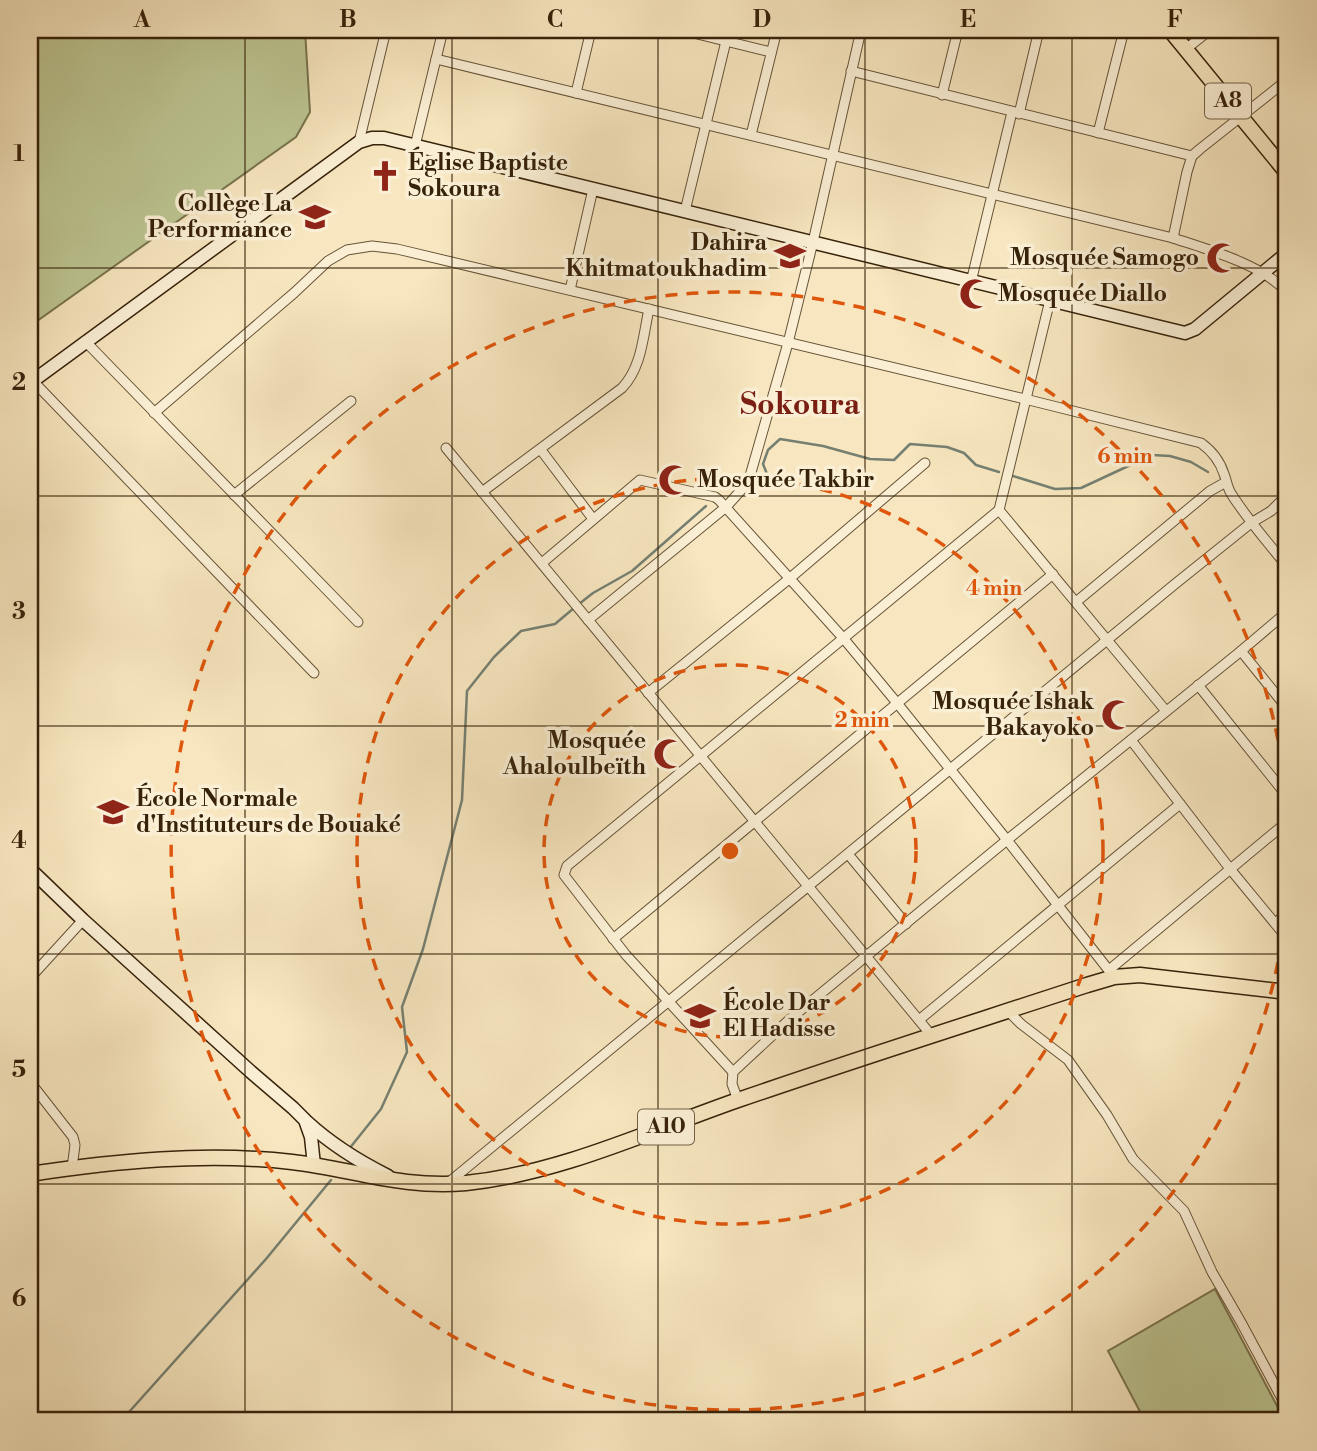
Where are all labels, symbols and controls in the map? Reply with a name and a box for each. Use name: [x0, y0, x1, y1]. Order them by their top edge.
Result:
text: A: [133, 6, 151, 34]
text: B: [339, 6, 357, 34]
text: C: [547, 6, 563, 34]
text: D: [753, 6, 771, 34]
text: E: [960, 6, 976, 34]
text: F: [1167, 6, 1183, 34]
road number: A8: [1205, 84, 1251, 119]
text: 1: [13, 140, 25, 168]
place label: Église Baptiste Sokoura: [408, 146, 568, 203]
church icon: Église Baptiste Sokoura: [368, 159, 402, 193]
place label: Collège La Performance: [148, 190, 293, 244]
school or university icon: Collège La Performance: [298, 200, 332, 234]
place label: Dahira Khitmatoukhadim: [566, 229, 768, 283]
school or university icon: Dahira Khitmatoukhadim: [773, 239, 807, 273]
mosque icon: Mosquée Samogo: [1205, 241, 1239, 275]
place label: Mosquée Samogo: [1010, 244, 1199, 272]
mosque icon: Mosquée Diallo: [958, 277, 992, 311]
place label: Mosquée Diallo: [998, 280, 1167, 308]
text: 2: [12, 369, 26, 397]
district label: Sokoura: [740, 386, 861, 424]
text: 6 min: [1097, 444, 1153, 470]
mosque icon: Mosquée Takbir: [657, 463, 691, 497]
place label: Mosquée Takbir: [697, 466, 874, 494]
text: 4 min: [966, 576, 1022, 602]
text: 3: [12, 598, 26, 626]
place label: Mosquée Ishak Bakayoko: [932, 688, 1095, 742]
mosque icon: Mosquée Ishak Bakayoko: [1100, 698, 1134, 732]
text: 2 min: [834, 708, 890, 734]
place label: Mosquée Ahaloulbeïth: [502, 727, 646, 781]
mosque icon: Mosquée Ahaloulbeïth: [652, 737, 686, 771]
place label: École Normale d'Instituteurs de Bouaké: [136, 782, 401, 839]
school or university icon: École Normale d'Instituteurs de Bouaké: [96, 795, 130, 829]
text: 4: [11, 827, 27, 855]
centre of rings: [718, 839, 742, 863]
place label: École Dar El Hadisse: [723, 986, 836, 1043]
school or university icon: École Dar El Hadisse: [683, 999, 717, 1033]
text: 5: [12, 1056, 26, 1084]
road number: A10: [638, 1110, 694, 1144]
text: 6: [12, 1285, 26, 1313]

